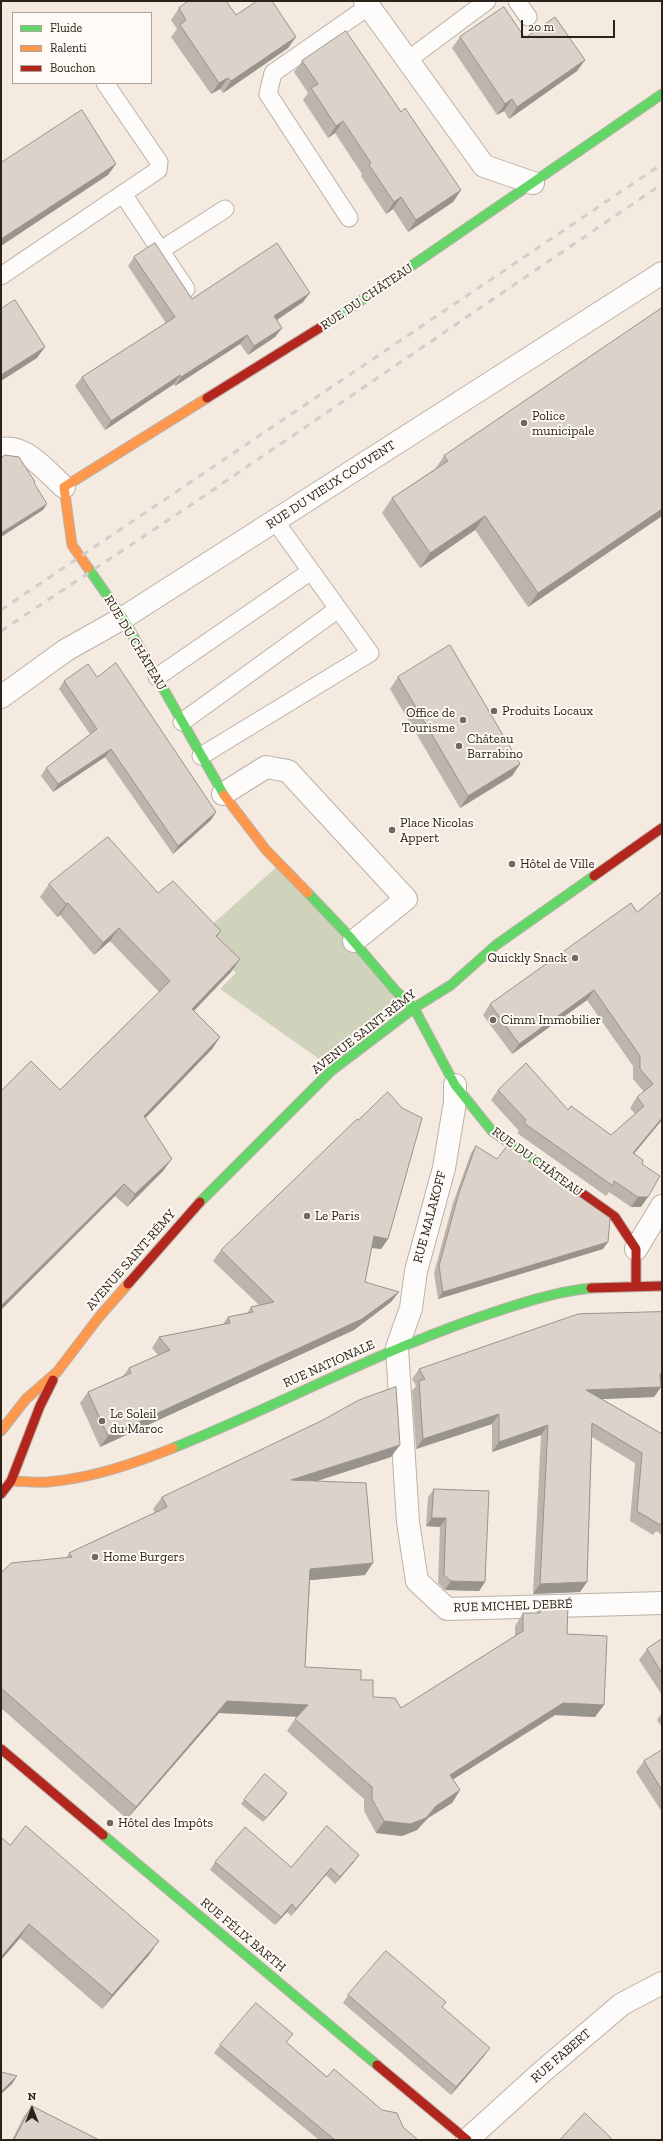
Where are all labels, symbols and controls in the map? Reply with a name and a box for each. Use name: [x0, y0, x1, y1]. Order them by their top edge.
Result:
legend: [12, 12, 152, 84]
scale bar: [523, 12, 617, 38]
text: 20 m: [528, 20, 554, 34]
text: Fluide: [50, 21, 82, 35]
text: Ralenti: [50, 41, 87, 55]
text: Bouchon: [50, 61, 95, 75]
street label: RUE DU CHÂTEAU: [318, 260, 416, 334]
place label: Police municipale: [532, 408, 594, 439]
marker: Police municipale: [519, 418, 529, 428]
street label: RUE DU VIEUX COUVENT: [264, 437, 398, 533]
street label: RUE DU CHÂTEAU: [101, 593, 169, 693]
place label: Produits Locaux: [502, 703, 593, 719]
place label: Office de Tourisme: [402, 705, 455, 736]
marker: Produits Locaux: [489, 706, 499, 716]
marker: Office de Tourisme: [458, 715, 468, 725]
place label: Château Barrabino: [467, 731, 523, 762]
marker: Château Barrabino: [454, 741, 464, 751]
place label: Place Nicolas Appert: [400, 815, 473, 846]
marker: Place Nicolas Appert: [387, 825, 397, 835]
place label: Hôtel de Ville: [520, 856, 595, 872]
marker: Hôtel de Ville: [507, 859, 517, 869]
place label: Quickly Snack: [487, 950, 567, 966]
marker: Quickly Snack: [570, 953, 580, 963]
street label: AVENUE SAINT-RÉMY: [309, 986, 419, 1078]
place label: Cimm Immobilier: [501, 1012, 601, 1028]
marker: Cimm Immobilier: [488, 1015, 498, 1025]
street label: RUE DU CHÂTEAU: [489, 1124, 585, 1200]
street label: RUE MALAKOFF: [410, 1169, 450, 1265]
street label: AVENUE SAINT-RÉMY: [83, 1206, 179, 1314]
place label: Le Paris: [315, 1208, 360, 1224]
marker: Le Paris: [302, 1211, 312, 1221]
street label: RUE NATIONALE: [281, 1337, 377, 1391]
place label: Le Soleil du Maroc: [110, 1406, 163, 1437]
marker: Le Soleil du Maroc: [97, 1416, 107, 1426]
place label: Home Burgers: [103, 1549, 184, 1565]
marker: Home Burgers: [90, 1552, 100, 1562]
street label: RUE MICHEL DEBRÉ: [453, 1596, 573, 1616]
place label: Hôtel des Impôts: [118, 1815, 213, 1831]
marker: Hôtel des Impôts: [105, 1818, 115, 1828]
street label: RUE FÉLIX BARTH: [197, 1895, 289, 1975]
street label: RUE FABERT: [528, 2026, 594, 2086]
north arrow: [12, 2089, 52, 2129]
text: N: [28, 2090, 36, 2103]

